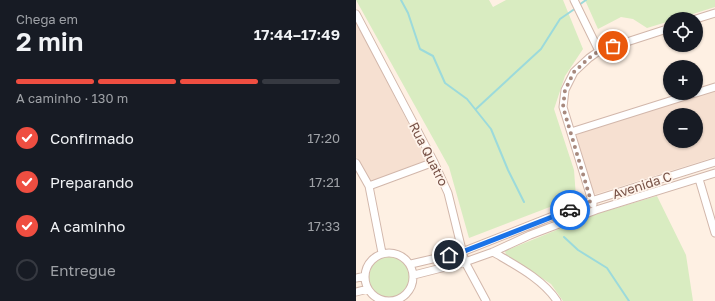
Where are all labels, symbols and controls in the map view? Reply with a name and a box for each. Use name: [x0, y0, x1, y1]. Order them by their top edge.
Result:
text: Chega em: [16, 11, 78, 27]
map controls: [663, 12, 703, 148]
button: locate: [663, 12, 703, 52]
text: 17:44–17:49: [254, 25, 340, 43]
text: 2 min: [16, 26, 84, 57]
pin: [596, 29, 630, 63]
icon: bag: [602, 35, 624, 57]
button: +: [663, 60, 703, 100]
text: A caminho · 130 m: [16, 90, 128, 106]
button: −: [663, 108, 703, 148]
street label: Rua Quatro: [406, 119, 452, 189]
icon: check: [16, 127, 38, 149]
text: Confirmado: [50, 129, 134, 147]
text: 17:20: [307, 130, 340, 146]
street label: Avenida C: [610, 168, 674, 202]
icon: check: [16, 171, 38, 193]
text: Preparando: [50, 173, 134, 191]
text: 17:21: [309, 174, 340, 190]
courier: [550, 190, 590, 230]
icon: car: [559, 199, 581, 221]
icon: check: [16, 215, 38, 237]
text: A caminho: [50, 217, 125, 235]
text: 17:33: [308, 218, 340, 234]
pin: [432, 238, 466, 272]
icon: home: [438, 244, 460, 266]
text: Entregue: [50, 261, 116, 279]

